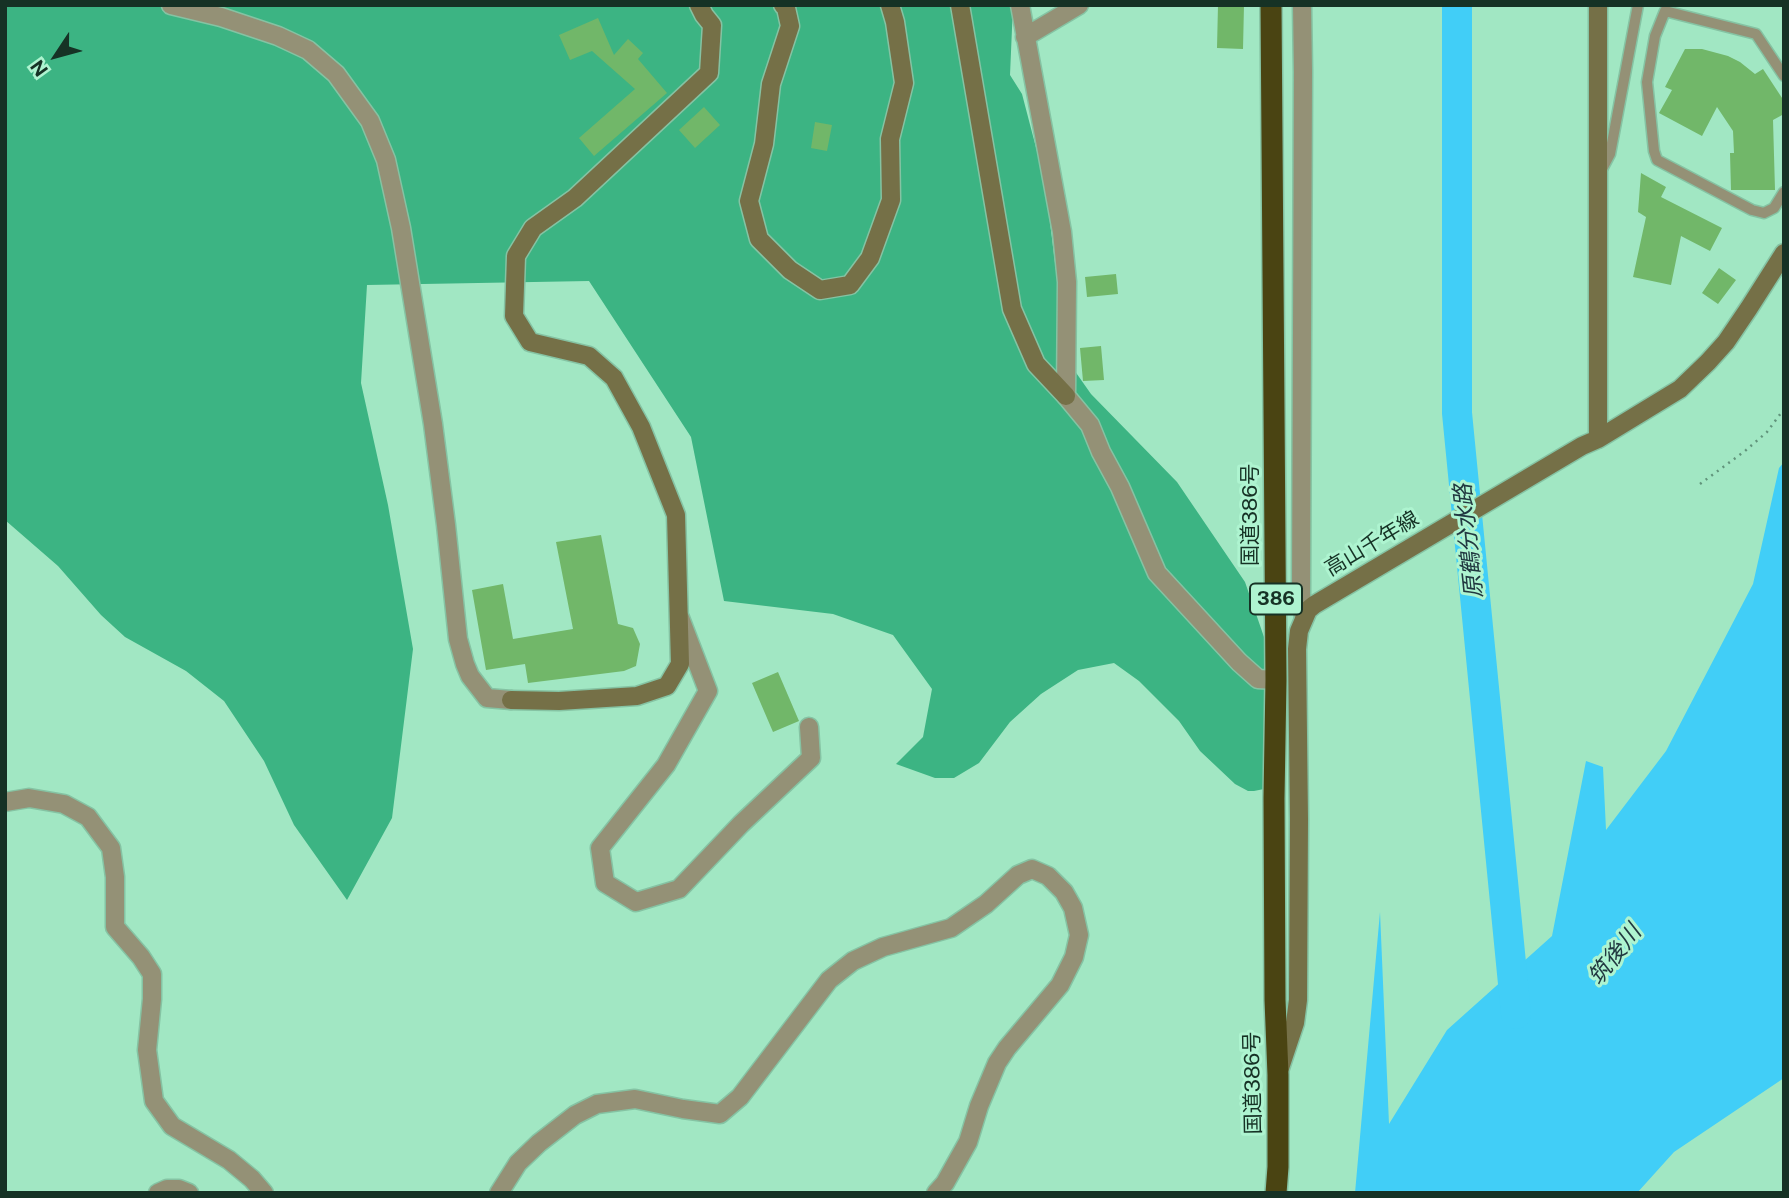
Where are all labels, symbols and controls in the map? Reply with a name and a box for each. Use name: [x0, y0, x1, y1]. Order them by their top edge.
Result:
north arrow: [21, 21, 91, 91]
text: N: [26, 56, 52, 81]
street label: 国道386号: [1238, 464, 1264, 566]
water label: 原鶴分水路: [1449, 482, 1489, 600]
street label: 高山千年線: [1321, 506, 1423, 582]
road number: 386: [1250, 584, 1302, 614]
water label: 筑後川: [1583, 919, 1647, 991]
street label: 国道386号: [1240, 1031, 1266, 1135]

